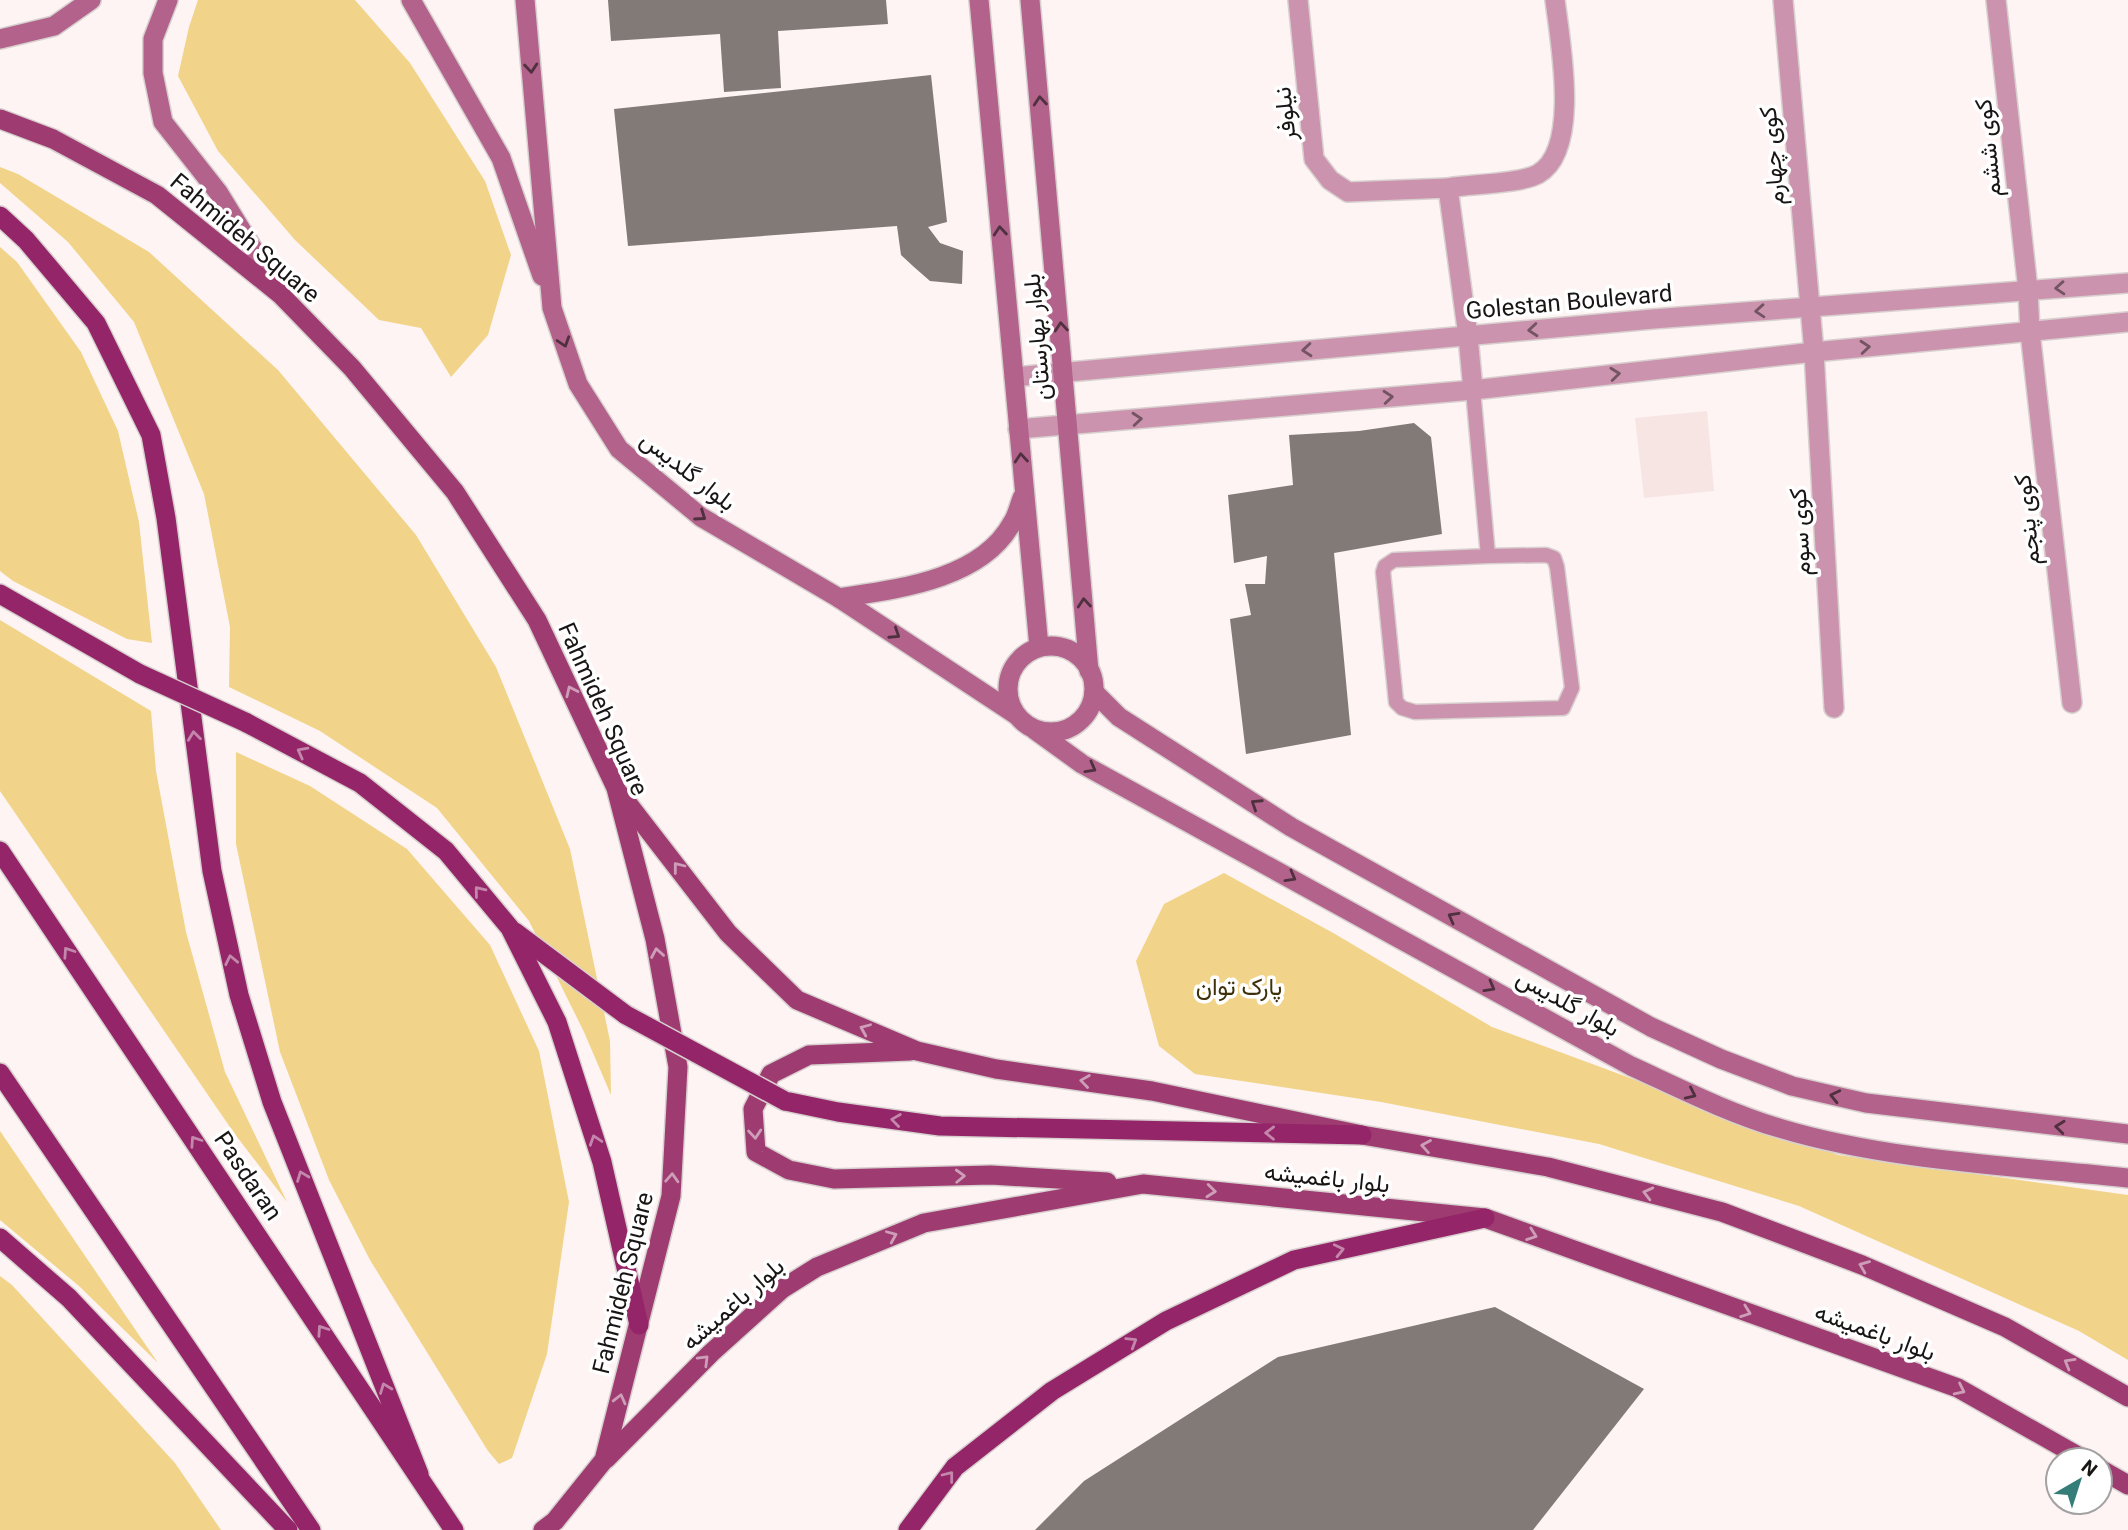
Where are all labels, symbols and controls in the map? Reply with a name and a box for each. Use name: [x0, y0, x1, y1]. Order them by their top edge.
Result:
one-way arrow: [523, 63, 538, 74]
street label: نیلوفر: [1268, 86, 1303, 143]
one-way arrow: [1033, 95, 1048, 106]
street label: کوی ششم: [1969, 97, 2009, 199]
street label: کوی چهارم: [1754, 105, 1792, 207]
street label: Fahmideh Square: [165, 167, 325, 309]
one-way arrow: [993, 225, 1008, 237]
street label: بلوار بهارستان: [1018, 272, 1057, 402]
street label: Golestan Boulevard: [1465, 279, 1673, 325]
one-way arrow: [2054, 280, 2065, 295]
one-way arrow: [1754, 303, 1765, 318]
one-way arrow: [1054, 321, 1069, 332]
one-way arrow: [1527, 322, 1538, 337]
one-way arrow: [555, 335, 570, 347]
one-way arrow: [1859, 340, 1871, 355]
one-way arrow: [1301, 342, 1312, 357]
one-way arrow: [1609, 367, 1620, 382]
one-way arrow: [1383, 390, 1394, 405]
one-way arrow: [1132, 412, 1143, 427]
street label: بلوار گلدیس: [634, 425, 741, 518]
one-way arrow: [1014, 452, 1029, 463]
street label: کوی پنجم: [2008, 473, 2048, 567]
street label: کوی سوم: [1784, 487, 1818, 577]
one-way arrow: [693, 508, 706, 520]
one-way arrow: [1077, 597, 1092, 608]
street label: Fahmideh Square: [552, 618, 654, 800]
one-way arrow: [887, 626, 900, 639]
one-way arrow: [565, 686, 579, 698]
one-way arrow: [187, 730, 202, 742]
one-way arrow: [297, 747, 310, 760]
one-way arrow: [1084, 760, 1096, 773]
one-way arrow: [1250, 800, 1263, 813]
one-way arrow: [673, 863, 686, 875]
one-way arrow: [1284, 869, 1296, 882]
one-way arrow: [475, 887, 488, 899]
one-way arrow: [1448, 912, 1460, 925]
one-way arrow: [64, 947, 76, 960]
one-way arrow: [651, 947, 666, 959]
one-way arrow: [225, 955, 239, 967]
street label: بلوار گلدیس: [1511, 963, 1624, 1044]
park label: پارک توان: [1196, 973, 1282, 1003]
one-way arrow: [1483, 979, 1495, 993]
one-way arrow: [859, 1023, 871, 1037]
one-way arrow: [1079, 1074, 1091, 1089]
one-way arrow: [1684, 1085, 1696, 1099]
one-way arrow: [1829, 1090, 1841, 1104]
one-way arrow: [890, 1113, 901, 1128]
one-way arrow: [2054, 1120, 2065, 1135]
one-way arrow: [1264, 1125, 1274, 1141]
street label: Pasdaran: [208, 1126, 288, 1226]
one-way arrow: [747, 1129, 762, 1140]
one-way arrow: [589, 1134, 603, 1146]
one-way arrow: [191, 1136, 203, 1149]
one-way arrow: [1420, 1139, 1432, 1154]
street label: بلوار باغمیشه: [1263, 1157, 1391, 1200]
one-way arrow: [955, 1169, 966, 1184]
one-way arrow: [296, 1171, 310, 1183]
one-way arrow: [664, 1172, 679, 1183]
one-way arrow: [1206, 1183, 1217, 1198]
one-way arrow: [1643, 1187, 1655, 1201]
street label: Fahmideh Square: [587, 1189, 659, 1377]
one-way arrow: [1525, 1227, 1537, 1241]
one-way arrow: [885, 1230, 897, 1244]
one-way arrow: [1333, 1244, 1345, 1259]
street label: بلوار باغمیشه: [676, 1252, 790, 1357]
one-way arrow: [1858, 1260, 1870, 1274]
street label: بلوار باغمیشه: [1811, 1297, 1939, 1368]
one-way arrow: [1740, 1303, 1752, 1317]
one-way arrow: [318, 1325, 330, 1338]
one-way arrow: [1125, 1337, 1138, 1350]
one-way arrow: [696, 1355, 709, 1368]
one-way arrow: [2063, 1358, 2076, 1371]
one-way arrow: [1953, 1381, 1965, 1395]
one-way arrow: [379, 1383, 393, 1395]
one-way arrow: [612, 1393, 626, 1405]
north arrow: [2044, 1446, 2114, 1516]
text: N: [2077, 1455, 2102, 1481]
one-way arrow: [941, 1471, 954, 1483]

